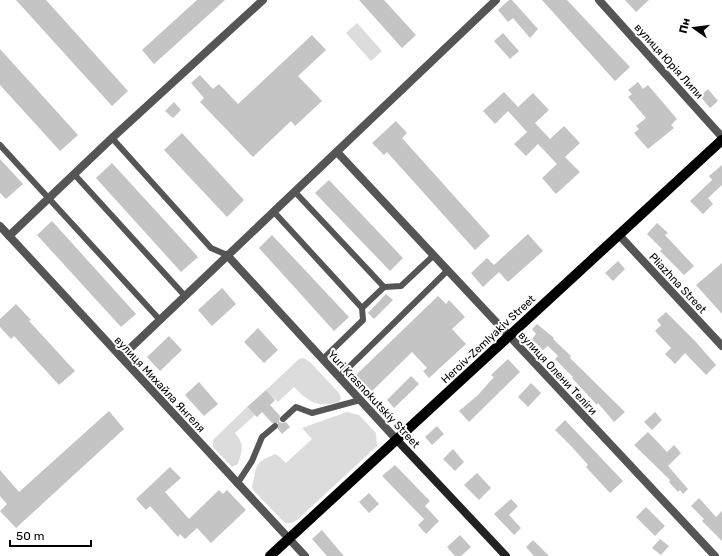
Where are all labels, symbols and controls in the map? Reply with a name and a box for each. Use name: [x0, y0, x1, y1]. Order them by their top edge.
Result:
north arrow: [674, 8, 714, 48]
text: Пн: [677, 17, 693, 35]
street label: вулиця Юрія Липи: [632, 21, 706, 102]
street label: Pliazhna Street: [646, 250, 709, 317]
street label: Heroiv-Zemlyakiv Street: [439, 292, 538, 386]
street label: вулиця Олени Теліги: [516, 329, 600, 418]
street label: вулиця Михайла Янгеля: [112, 334, 208, 435]
street label: Yuri Krasnokutskiy Street: [325, 348, 423, 451]
scale bar: [10, 522, 91, 548]
text: 50 m: [16, 529, 44, 543]

